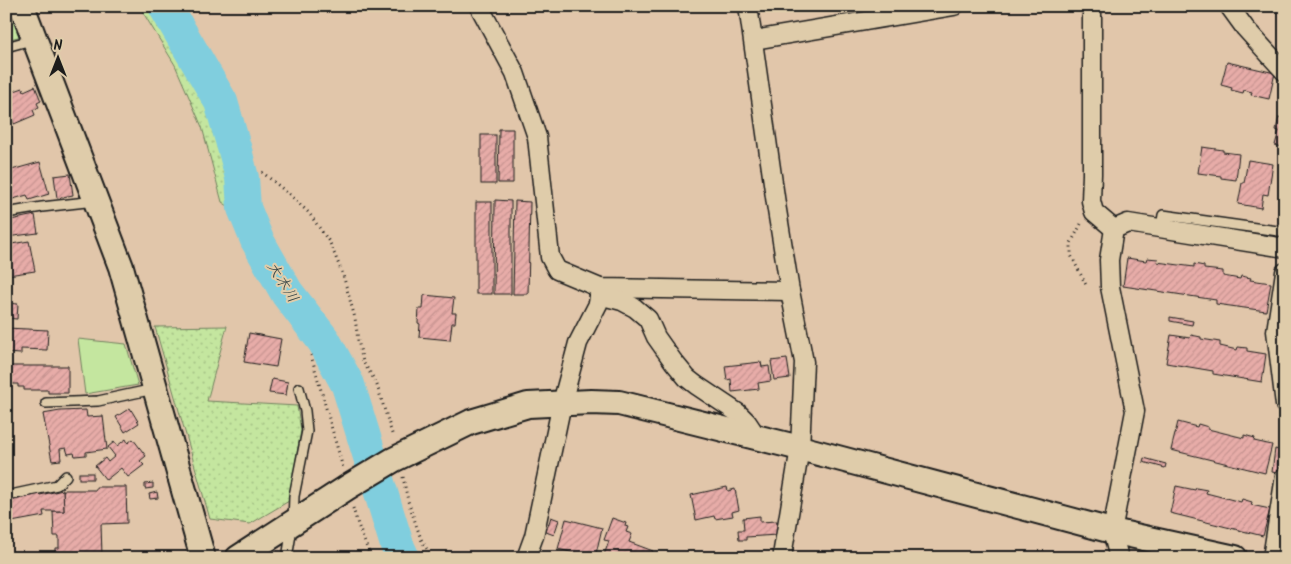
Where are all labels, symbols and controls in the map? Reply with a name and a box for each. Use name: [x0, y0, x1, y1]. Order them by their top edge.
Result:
north arrow: [32, 32, 82, 82]
text: N: [54, 35, 63, 57]
water label: 大木川: [260, 257, 304, 308]

